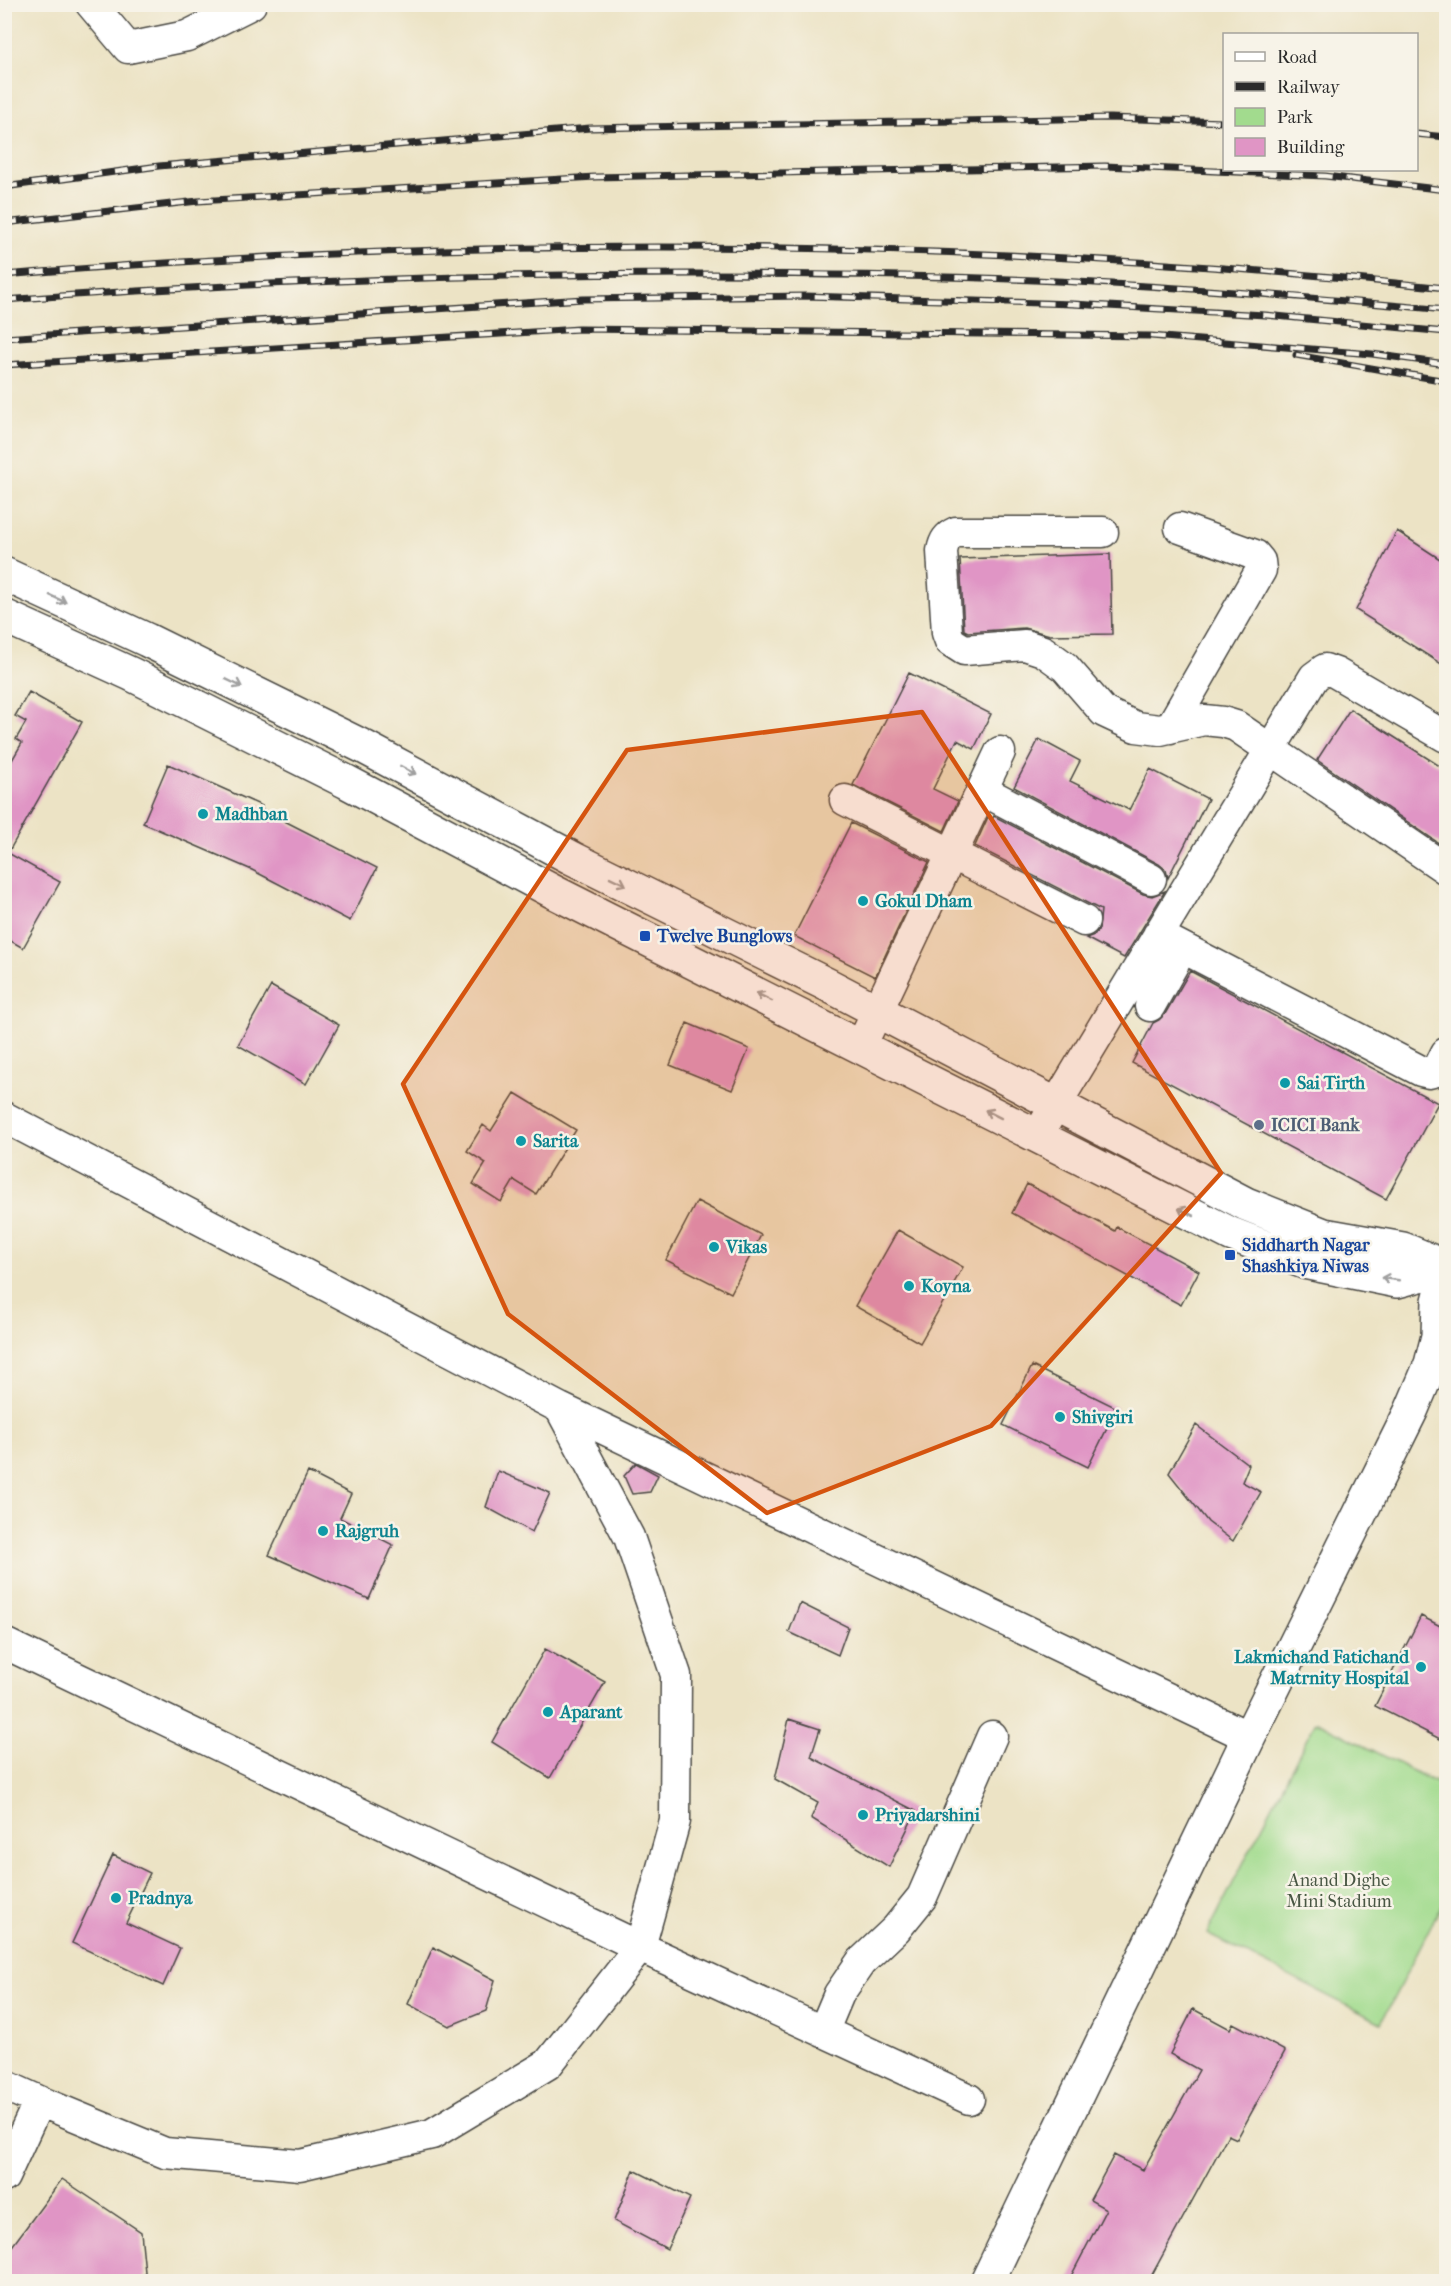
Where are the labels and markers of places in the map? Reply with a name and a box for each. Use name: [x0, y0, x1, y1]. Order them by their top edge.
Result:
place label: Madhban: [214, 804, 288, 825]
marker: Madhban: [196, 807, 210, 821]
place label: Gokul Dham: [875, 891, 973, 912]
marker: Gokul Dham: [856, 894, 870, 908]
place label: Twelve Bunglows: [656, 926, 793, 947]
marker: Twelve Bunglows: [638, 929, 652, 943]
place label: Sai Tirth: [1297, 1073, 1366, 1094]
marker: Sai Tirth: [1278, 1076, 1292, 1090]
place label: ICICI Bank: [1271, 1115, 1360, 1136]
marker: ICICI Bank: [1252, 1118, 1266, 1132]
place label: Sarita: [533, 1131, 579, 1152]
marker: Sarita: [514, 1134, 528, 1148]
place label: Siddharth Nagar Shashkiya Niwas: [1242, 1235, 1370, 1277]
place label: Vikas: [725, 1237, 768, 1258]
marker: Vikas: [707, 1240, 721, 1254]
marker: Siddharth Nagar Shashkiya Niwas: [1223, 1248, 1237, 1262]
place label: Koyna: [921, 1276, 971, 1297]
marker: Koyna: [902, 1279, 916, 1293]
place label: Shivgiri: [1072, 1407, 1134, 1428]
marker: Shivgiri: [1053, 1410, 1067, 1424]
place label: Rajgruh: [335, 1521, 400, 1542]
marker: Rajgruh: [316, 1524, 330, 1538]
place label: Lakmichand Fatichand Matrnity Hospital: [1234, 1647, 1410, 1689]
marker: Lakmichand Fatichand Matrnity Hospital: [1414, 1660, 1428, 1674]
place label: Aparant: [559, 1702, 623, 1723]
marker: Aparant: [541, 1705, 555, 1719]
place label: Priyadarshini: [875, 1805, 980, 1826]
marker: Priyadarshini: [856, 1808, 870, 1822]
place label: Pradnya: [128, 1888, 193, 1909]
marker: Pradnya: [109, 1891, 123, 1905]

